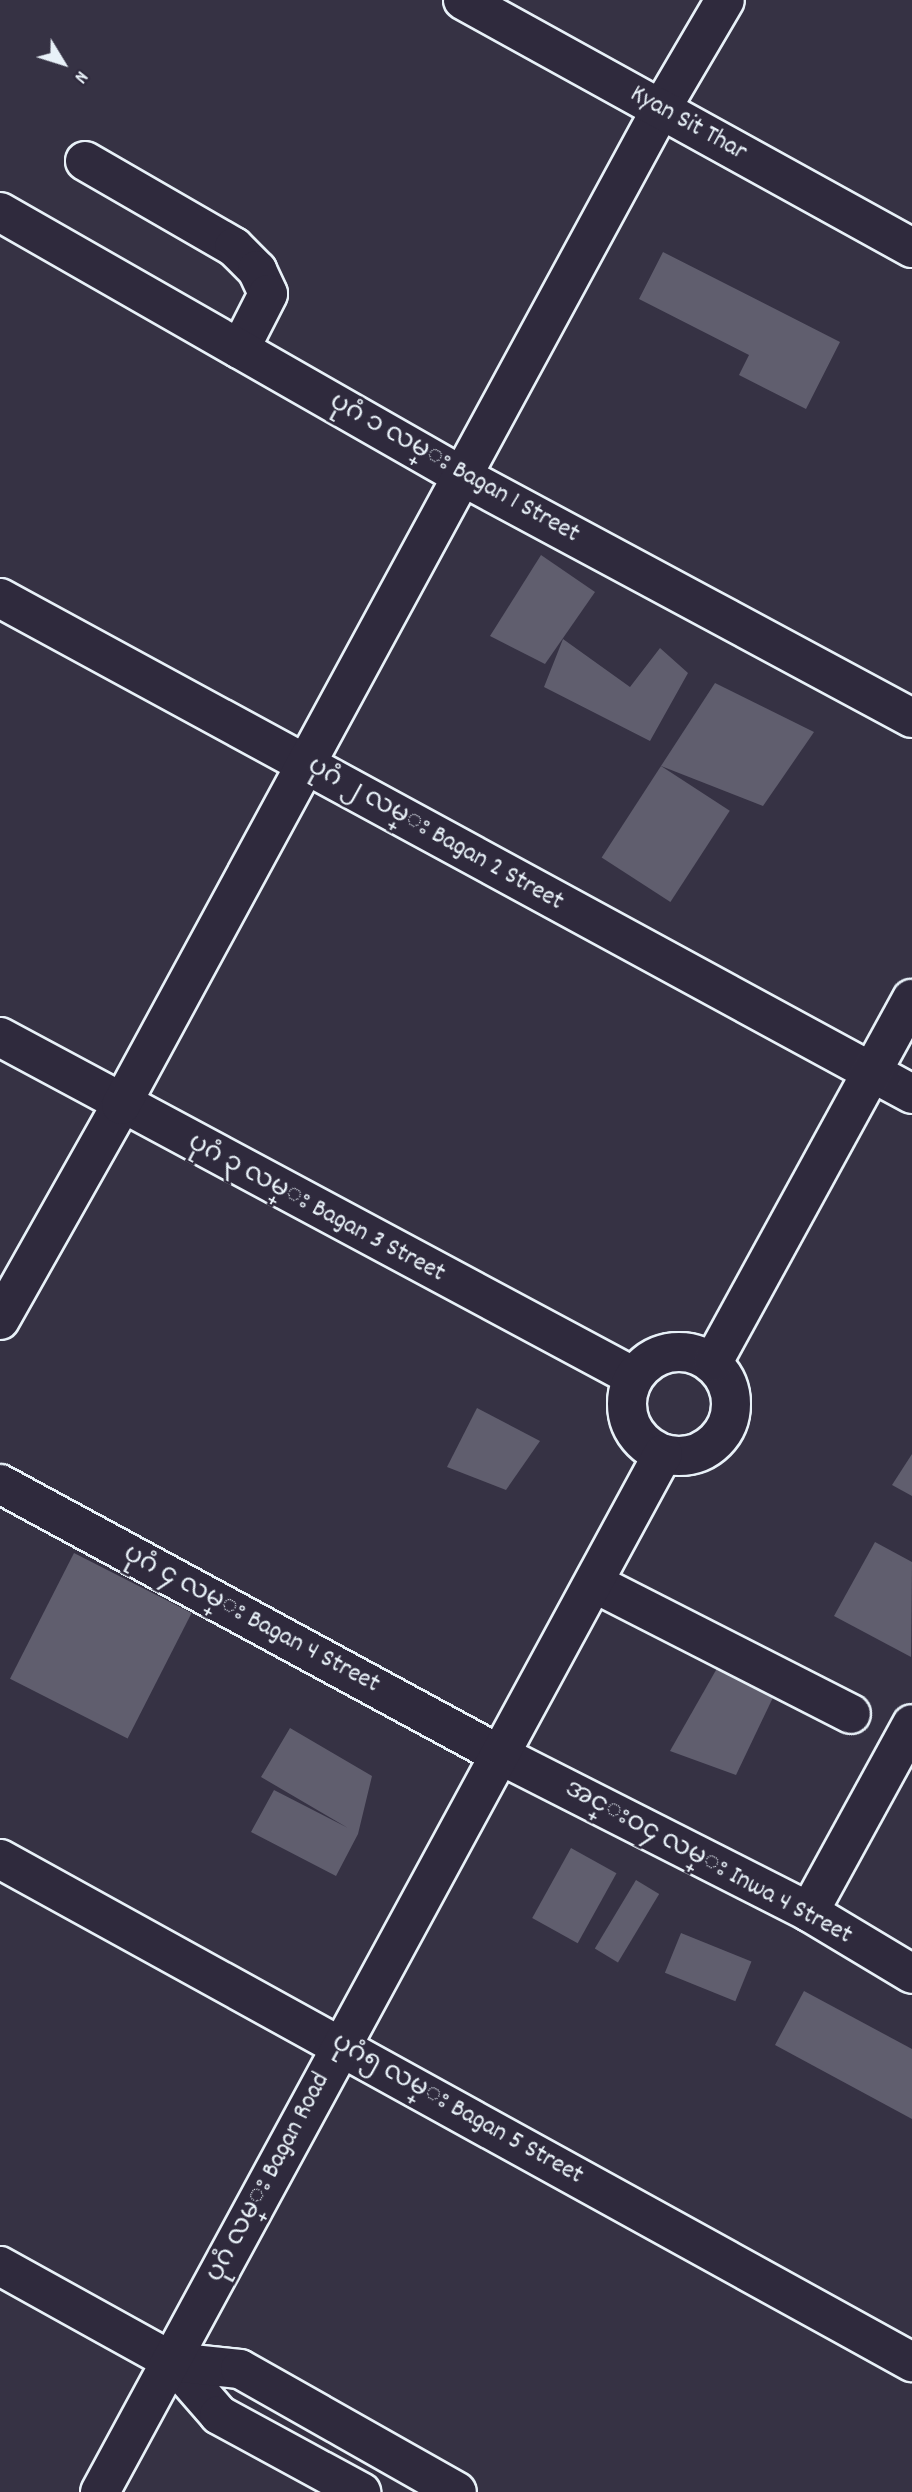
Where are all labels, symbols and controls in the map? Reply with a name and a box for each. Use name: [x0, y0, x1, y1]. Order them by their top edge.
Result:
north arrow: [28, 28, 98, 98]
text: N: [66, 64, 93, 88]
street label: Kyan Sit Thar: [624, 79, 752, 169]
street label: ပုဂံ ၁ လမ္း Bagan 1 Street: [323, 387, 585, 551]
street label: ပုဂံ ၂ လမ္း Bagan 2 Street: [301, 751, 569, 919]
street label: ပုဂံ ၃ လမ္း Bagan 3 Street: [182, 1128, 450, 1290]
street label: ပုဂံ ၄ လမ္း Bagan 4 Street: [117, 1539, 385, 1701]
street label: အင္းဝ၄ လမ္း Inwa 4 Street: [559, 1774, 857, 1952]
street label: ပုဂံ၅ လမ္း Bagan 5 Street: [326, 2028, 588, 2192]
street label: ပုဂံ လမ္း Bagan Road: [201, 2068, 337, 2288]

